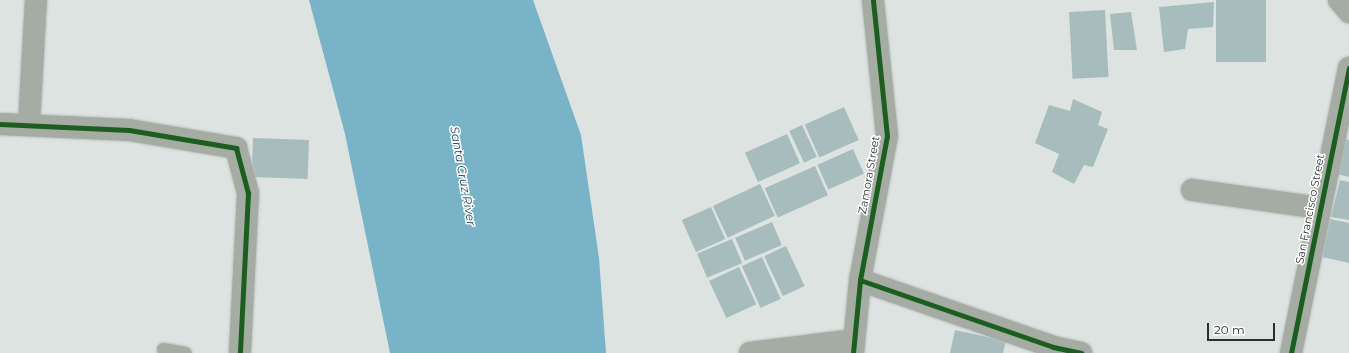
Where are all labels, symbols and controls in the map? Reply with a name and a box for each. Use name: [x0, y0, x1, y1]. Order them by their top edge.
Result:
water label: Santa Cruz River: [447, 125, 479, 227]
street label: Zamora Street: [856, 135, 882, 215]
street label: San Francisco Street: [1293, 153, 1327, 265]
scale bar: [1209, 315, 1277, 341]
text: 20 m: [1214, 322, 1245, 337]

